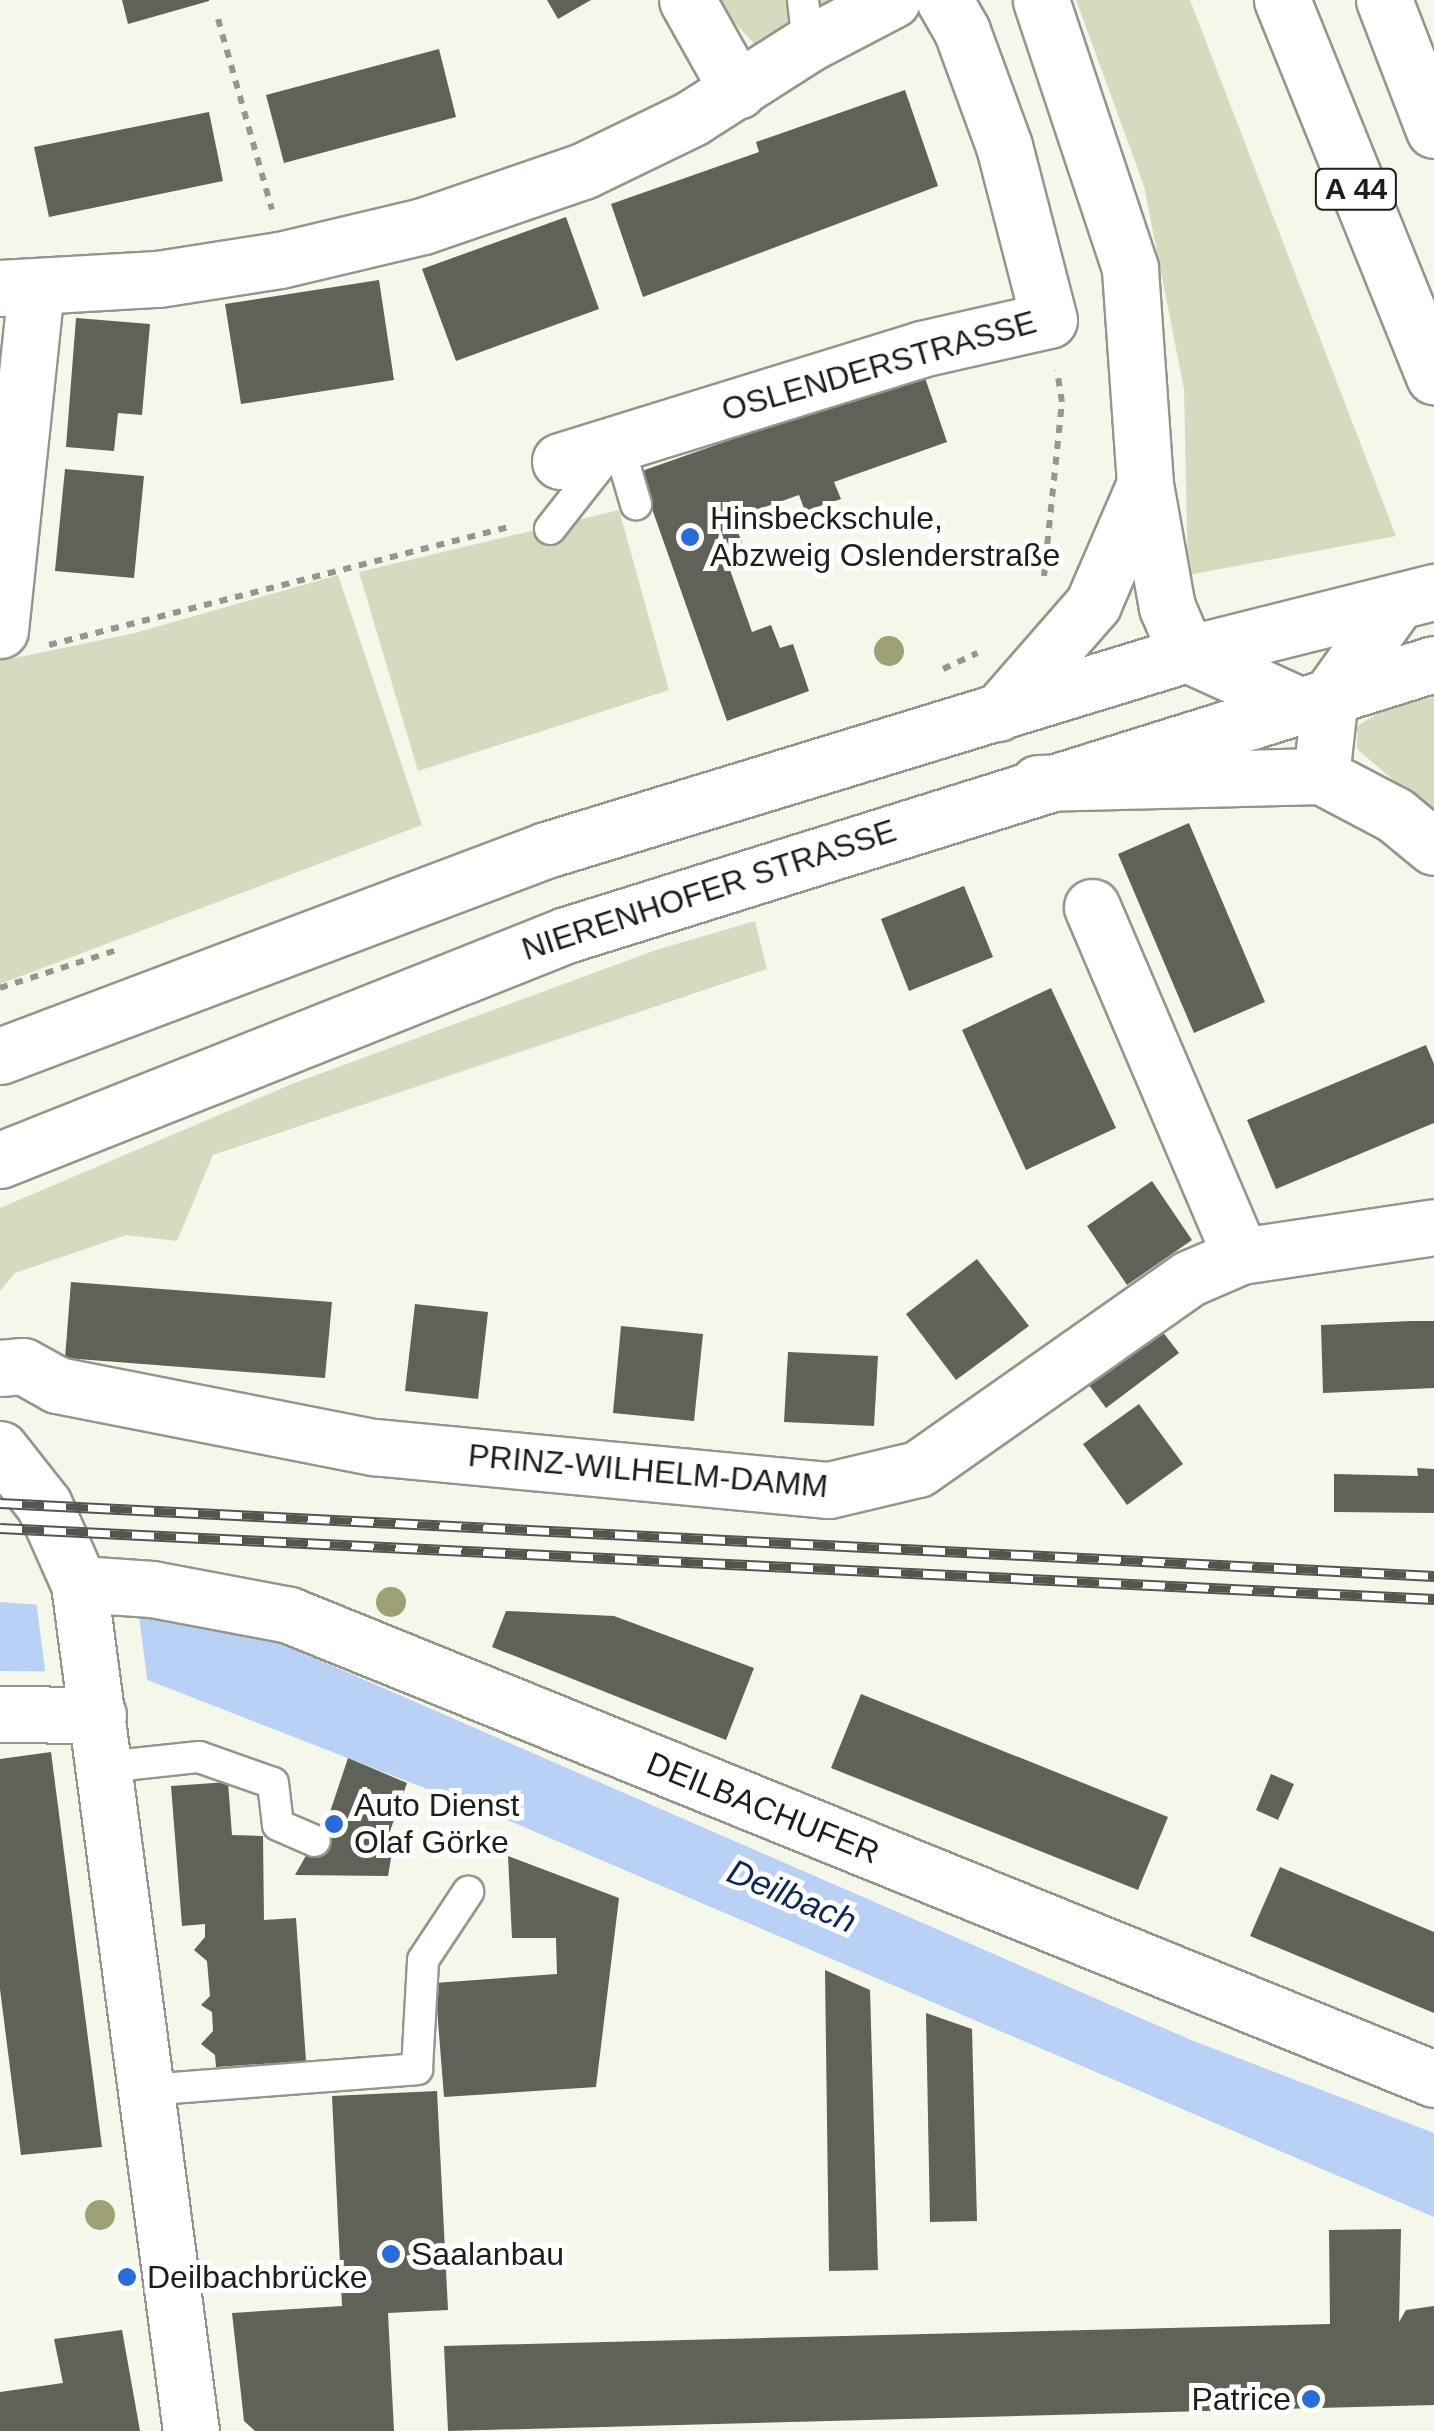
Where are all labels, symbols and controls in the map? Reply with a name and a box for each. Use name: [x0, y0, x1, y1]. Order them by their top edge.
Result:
road number: A 44: [1314, 164, 1398, 214]
street label: OSLENDERSTRASSE: [717, 303, 1041, 429]
place label: Hinsbeckschule, Abzweig Oslenderstraße: [710, 500, 1060, 575]
marker: Hinsbeckschule, Abzweig Oslenderstraße: [679, 526, 701, 548]
street label: NIERENHOFER STRASSE: [517, 811, 901, 969]
street label: PRINZ-WILHELM-DAMM: [467, 1436, 829, 1506]
street label: DEILBACHUFER: [641, 1744, 885, 1872]
place label: Auto Dienst Olaf Görke: [354, 1787, 519, 1862]
marker: Auto Dienst Olaf Görke: [323, 1813, 345, 1835]
water label: Deilbach: [721, 1850, 863, 1942]
place label: Saalanbau: [411, 2235, 564, 2273]
marker: Saalanbau: [380, 2243, 402, 2265]
place label: Deilbachbrücke: [147, 2258, 368, 2296]
marker: Deilbachbrücke: [116, 2266, 138, 2288]
place label: Patrice: [1191, 2380, 1291, 2418]
marker: Patrice: [1300, 2388, 1322, 2410]

